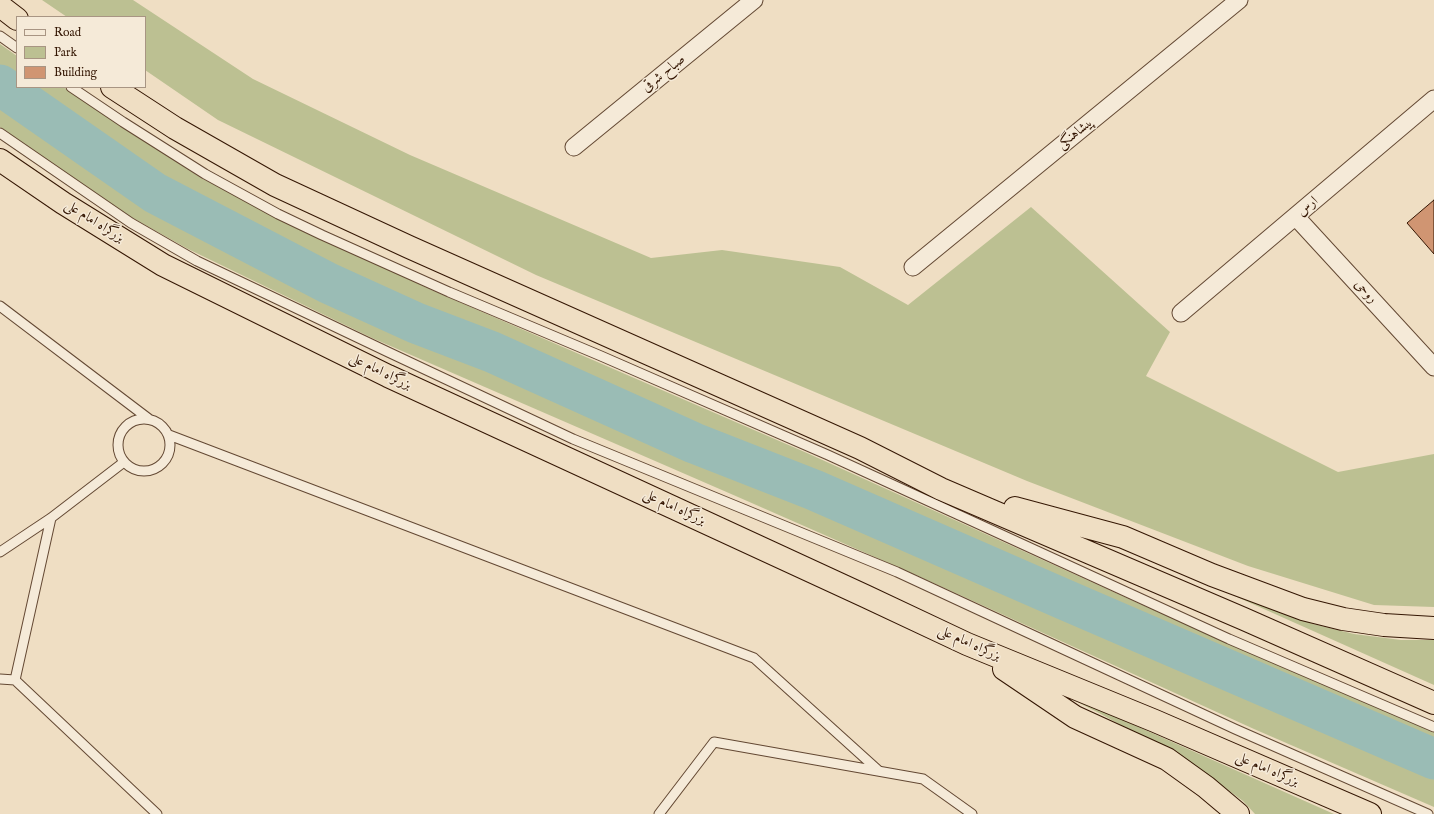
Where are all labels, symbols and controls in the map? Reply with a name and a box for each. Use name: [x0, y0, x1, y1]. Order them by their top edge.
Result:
legend: [16, 16, 146, 88]
text: Road: [54, 25, 81, 40]
text: Park: [54, 45, 77, 60]
street label: صباح شرقی: [639, 51, 689, 97]
text: Building: [54, 65, 97, 80]
street label: پیشاهنگی: [1054, 114, 1098, 154]
street label: ارس: [1294, 193, 1322, 221]
street label: بزرگراه امام علی: [61, 197, 127, 247]
street label: روحی: [1350, 277, 1380, 307]
street label: بزرگراه امام علی: [346, 350, 414, 394]
street label: بزرگراه امام علی: [640, 486, 708, 530]
street label: بزرگراه امام علی: [935, 623, 1003, 665]
street label: بزرگراه امام علی: [1233, 749, 1301, 791]

